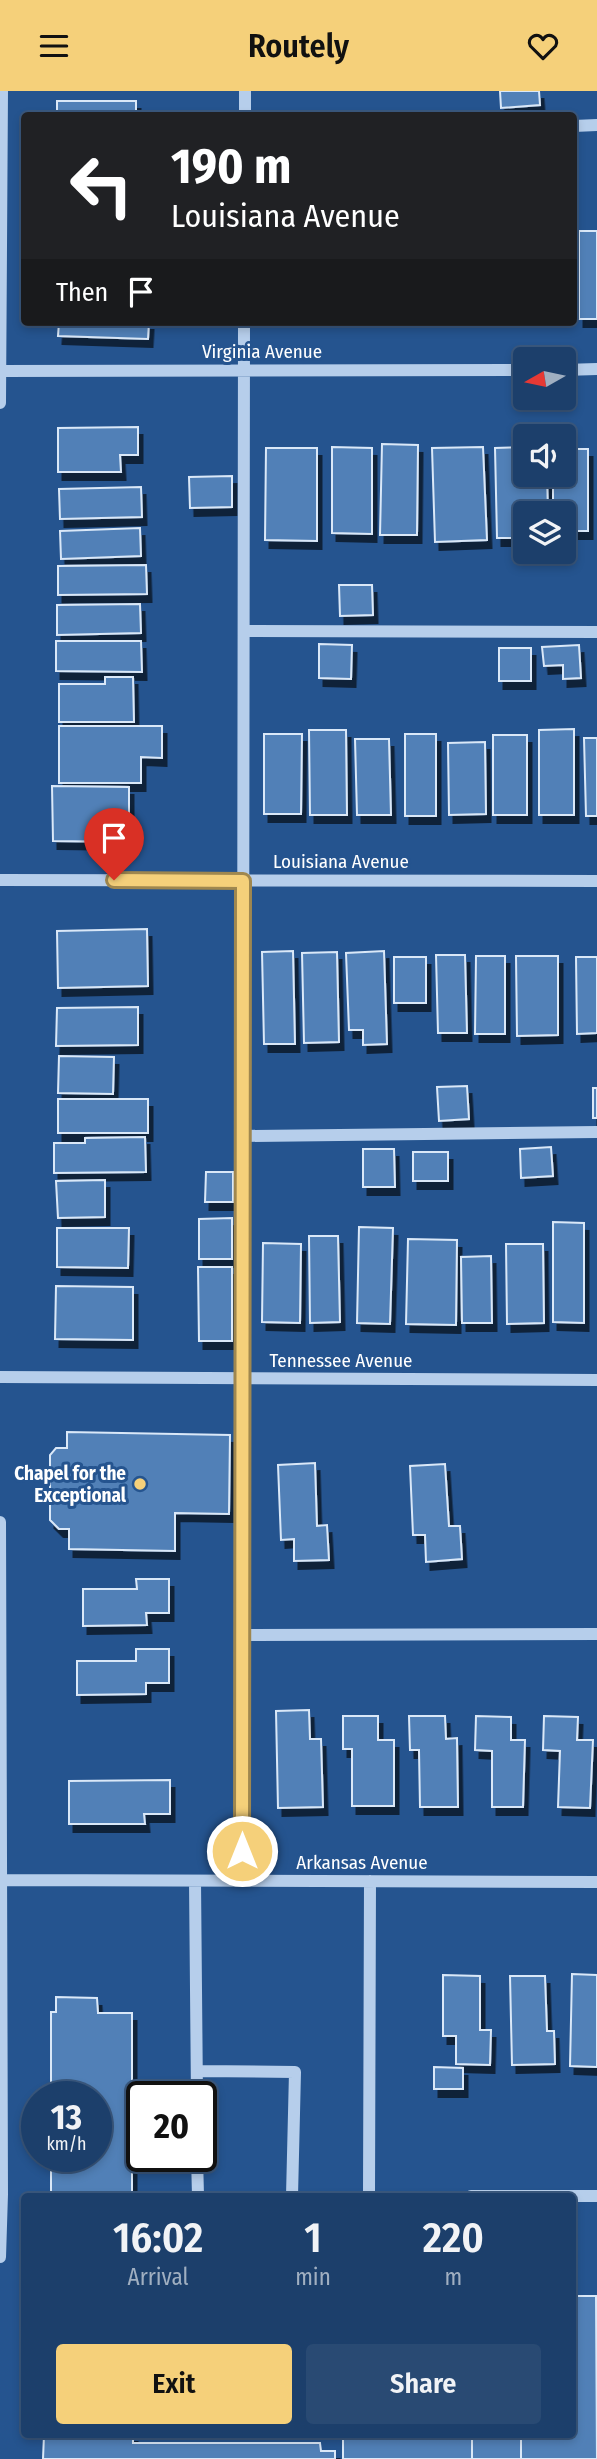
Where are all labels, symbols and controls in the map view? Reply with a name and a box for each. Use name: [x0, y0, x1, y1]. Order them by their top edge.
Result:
icon: menu: [35, 27, 73, 65]
text: Routely: [248, 27, 349, 65]
icon: heart: [524, 27, 562, 65]
text: 190 m: [171, 137, 291, 196]
icon: left: [56, 140, 147, 231]
text: Louisiana Avenue: [171, 197, 400, 235]
icon: arrive: [122, 273, 160, 311]
text: Then: [56, 277, 108, 308]
street label: Virginia Avenue: [202, 340, 322, 363]
north arrow: [513, 347, 576, 409]
map controls: [513, 347, 576, 564]
button: sound: [513, 424, 576, 487]
button: layers: [513, 501, 576, 564]
pin: [84, 808, 144, 880]
icon: arrive: [95, 819, 133, 857]
street label: Louisiana Avenue: [273, 850, 409, 873]
street label: Tennessee Avenue: [270, 1349, 412, 1372]
place label: Chapel for the Exceptional: [14, 1462, 127, 1507]
marker: Chapel for the Exceptional: [132, 1476, 148, 1492]
position arrow: [205, 1814, 279, 1888]
street label: Arkansas Avenue: [296, 1851, 428, 1874]
speed limit sign: 20: [126, 2081, 217, 2172]
text: 13: [51, 2096, 82, 2138]
text: km/h: [46, 2133, 87, 2155]
text: 16:02: [113, 2213, 203, 2263]
text: 1: [304, 2213, 322, 2263]
text: 220: [423, 2213, 484, 2263]
text: Arrival: [128, 2263, 189, 2291]
text: min: [295, 2263, 331, 2291]
text: m: [445, 2263, 462, 2291]
button: Exit: [56, 2344, 292, 2424]
button: Share: [306, 2344, 541, 2424]

